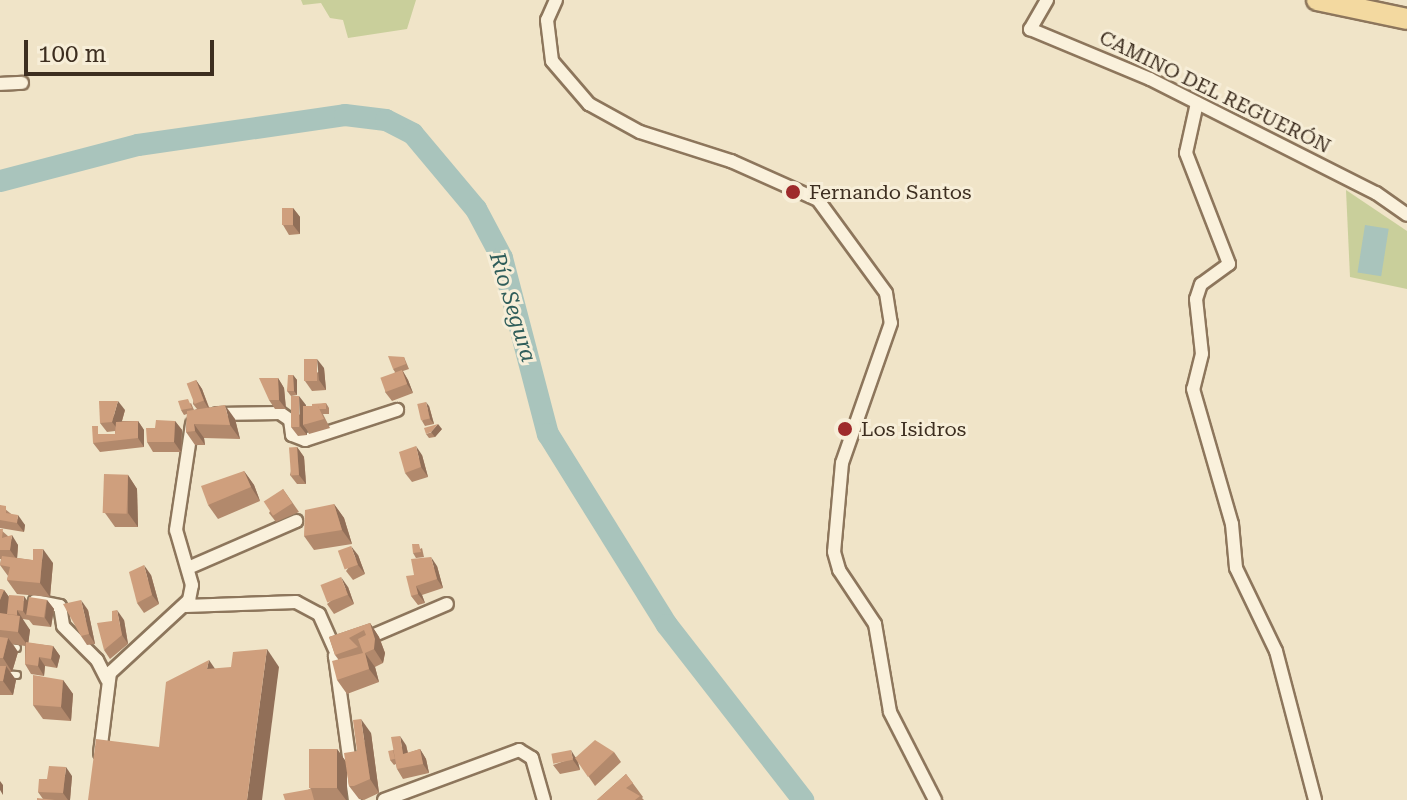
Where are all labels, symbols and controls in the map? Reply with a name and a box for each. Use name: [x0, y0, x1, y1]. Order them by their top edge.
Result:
scale bar: [28, 24, 218, 74]
street label: CAMINO DEL REGUERÓN: [1095, 25, 1335, 159]
text: 100 m: [38, 40, 106, 68]
place label: Fernando Santos: [809, 180, 971, 204]
marker: Fernando Santos: [784, 183, 802, 201]
water label: Río Segura: [484, 249, 542, 365]
place label: Los Isidros: [861, 417, 966, 441]
marker: Los Isidros: [836, 420, 854, 438]

